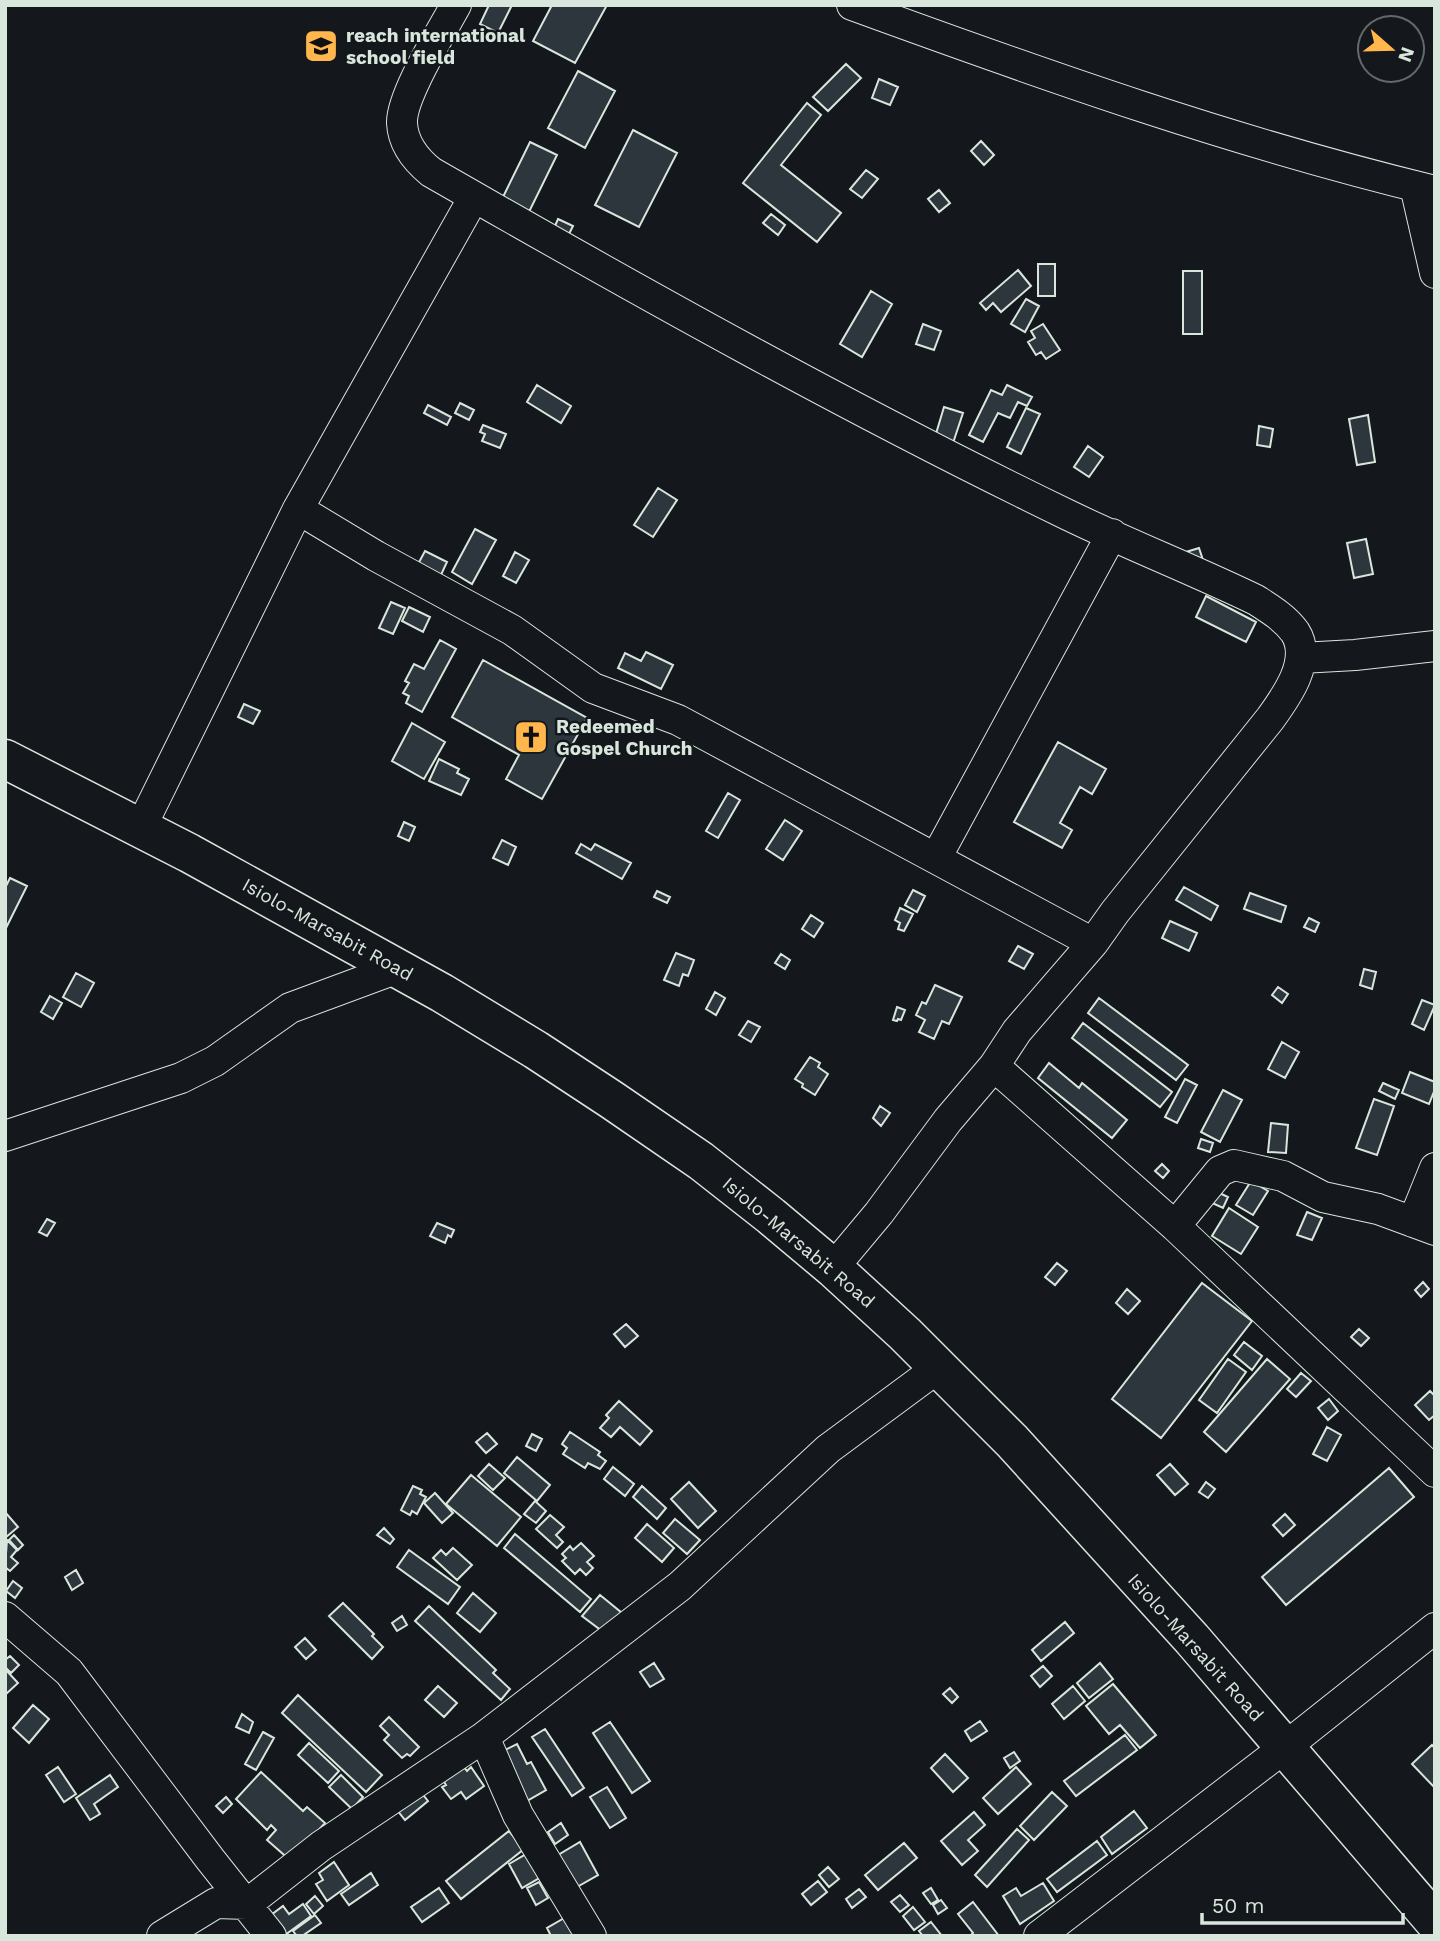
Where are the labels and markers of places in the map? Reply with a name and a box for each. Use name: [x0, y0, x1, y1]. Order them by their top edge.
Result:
place label: reach international school field: [346, 24, 526, 69]
school or university icon: reach international school field: [302, 27, 340, 65]
place label: Redeemed Gospel Church: [556, 715, 693, 760]
church icon: Redeemed Gospel Church: [512, 718, 550, 756]

